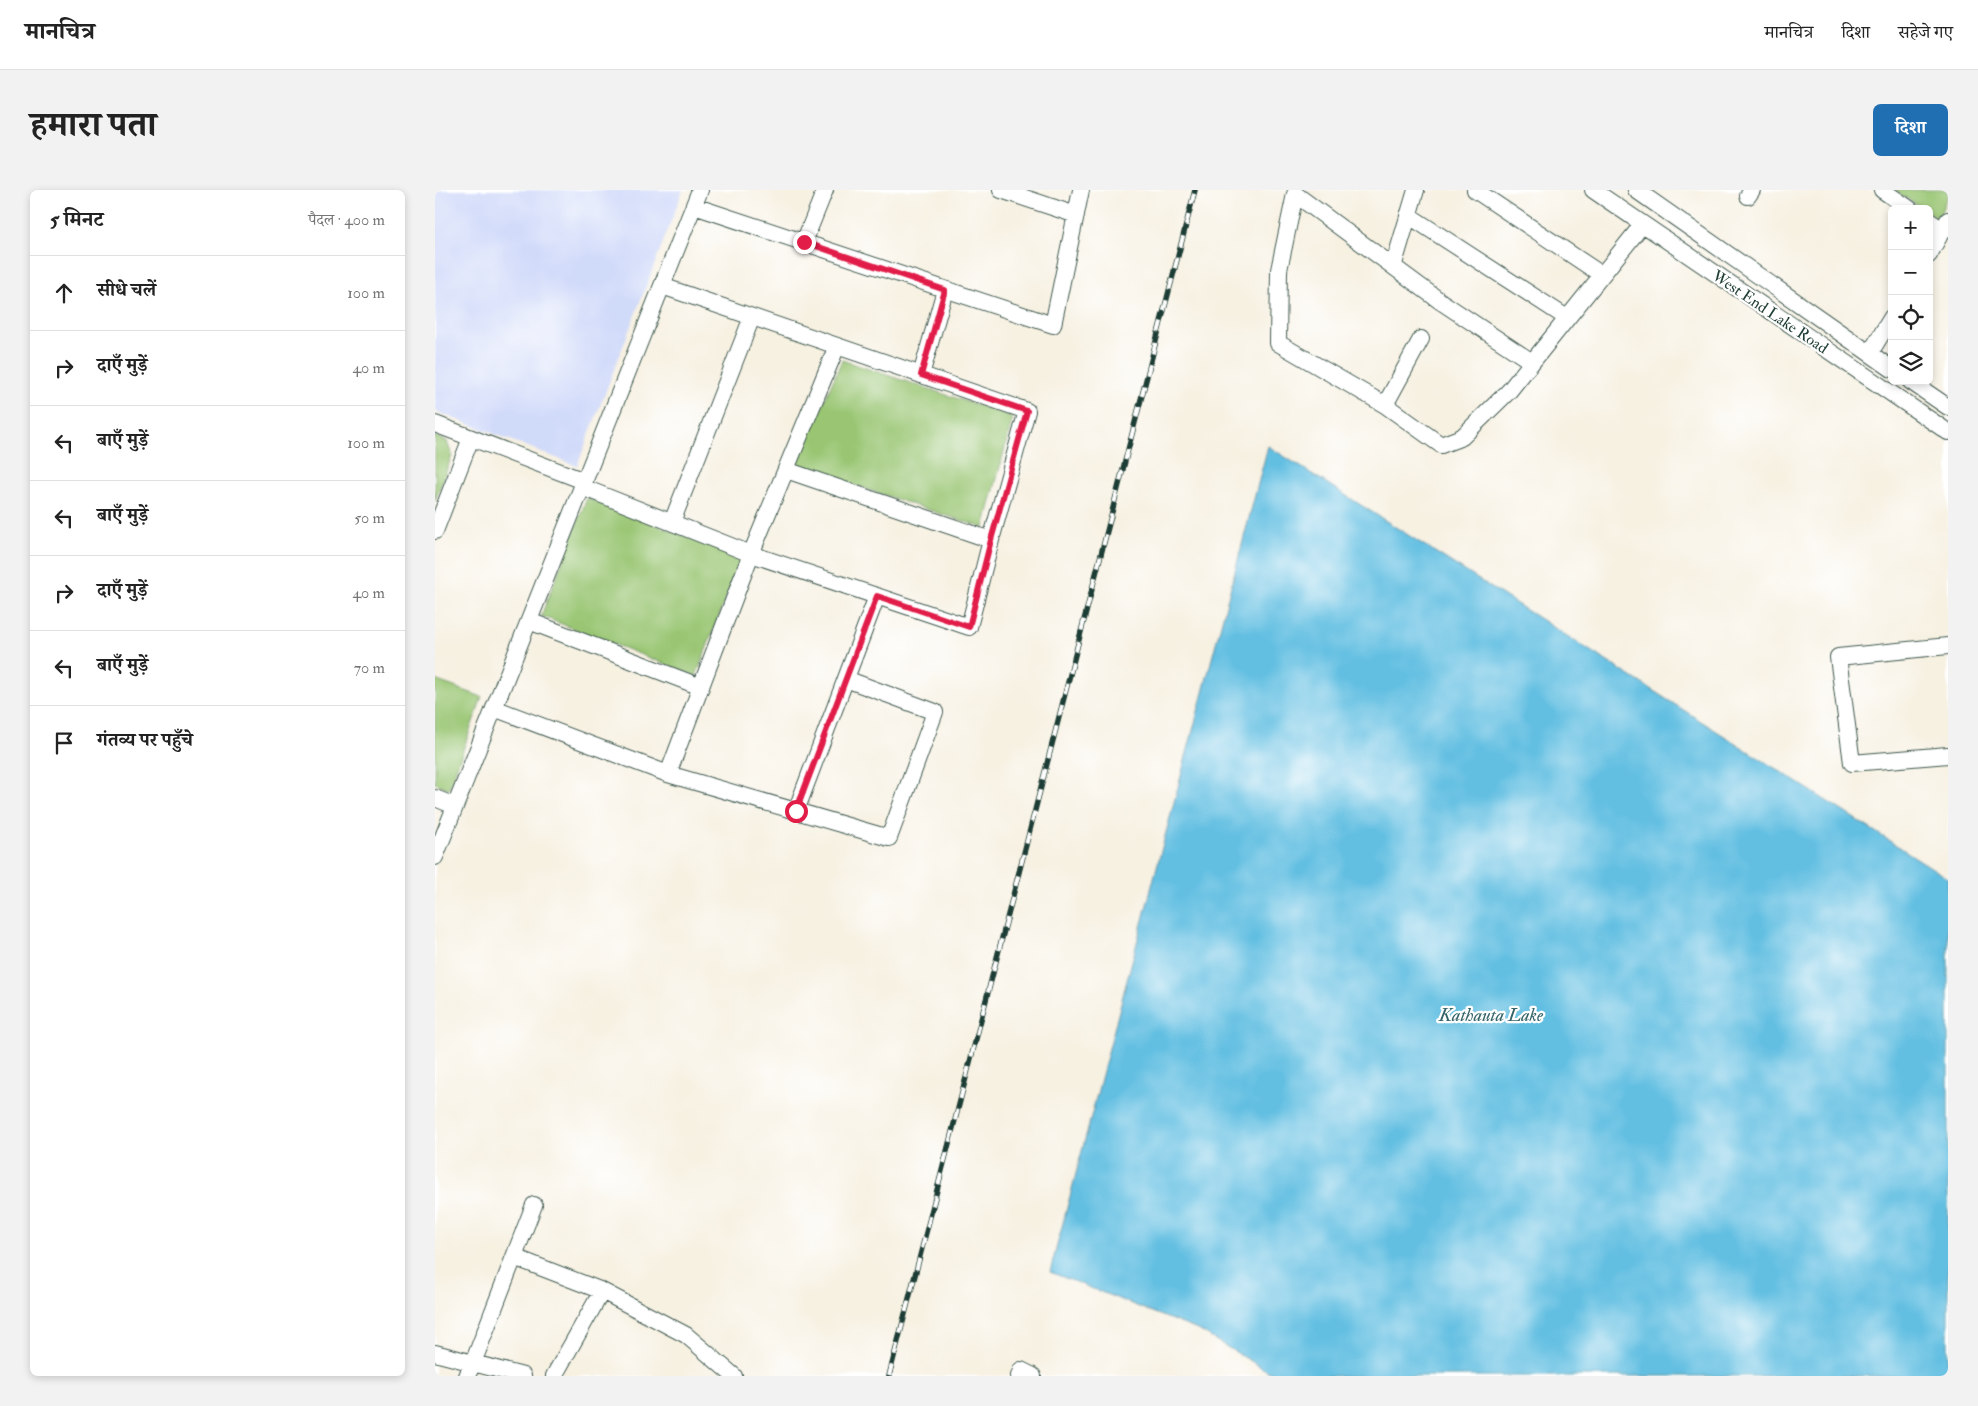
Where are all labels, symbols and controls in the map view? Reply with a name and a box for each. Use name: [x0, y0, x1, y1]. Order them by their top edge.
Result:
text: मानचित्र: [25, 16, 95, 47]
text: मानचित्र: [1765, 21, 1813, 44]
text: दिशा: [1841, 21, 1870, 44]
text: सहेजे गए: [1898, 21, 1953, 44]
text: हमारा पता: [30, 103, 156, 147]
button: दिशा: [1873, 104, 1948, 156]
map controls: [1888, 205, 1933, 385]
button: +: [1888, 205, 1933, 250]
text: 5 मिनट: [50, 206, 103, 233]
text: पैदल · 400 m: [308, 210, 385, 230]
route end: [793, 231, 816, 254]
button: −: [1888, 250, 1933, 295]
street label: West End Lake Road: [1707, 265, 1832, 358]
text: सीधे चलें: [97, 278, 156, 302]
icon: ahead: [50, 279, 78, 307]
text: 100 m: [347, 283, 385, 303]
button: locate: [1888, 295, 1933, 340]
button: layers: [1888, 340, 1933, 385]
text: दाएँ मुड़ें: [97, 353, 148, 377]
icon: right: [50, 354, 78, 382]
text: 40 m: [352, 358, 385, 378]
text: बाएँ मुड़ें: [97, 428, 148, 452]
icon: left: [50, 429, 78, 457]
text: 100 m: [347, 433, 385, 453]
text: बाएँ मुड़ें: [97, 503, 148, 527]
icon: left: [50, 504, 78, 532]
text: 50 m: [354, 508, 385, 528]
text: दाएँ मुड़ें: [97, 578, 148, 602]
icon: right: [50, 579, 78, 607]
text: 40 m: [352, 583, 385, 603]
text: बाएँ मुड़ें: [97, 653, 148, 677]
icon: left: [50, 654, 78, 682]
text: 70 m: [354, 658, 385, 678]
text: गंतव्य पर पहुँचे: [97, 728, 193, 752]
icon: arrive: [50, 729, 78, 757]
route start: [785, 800, 808, 823]
water label: Kathauta Lake: [1438, 1004, 1544, 1027]

